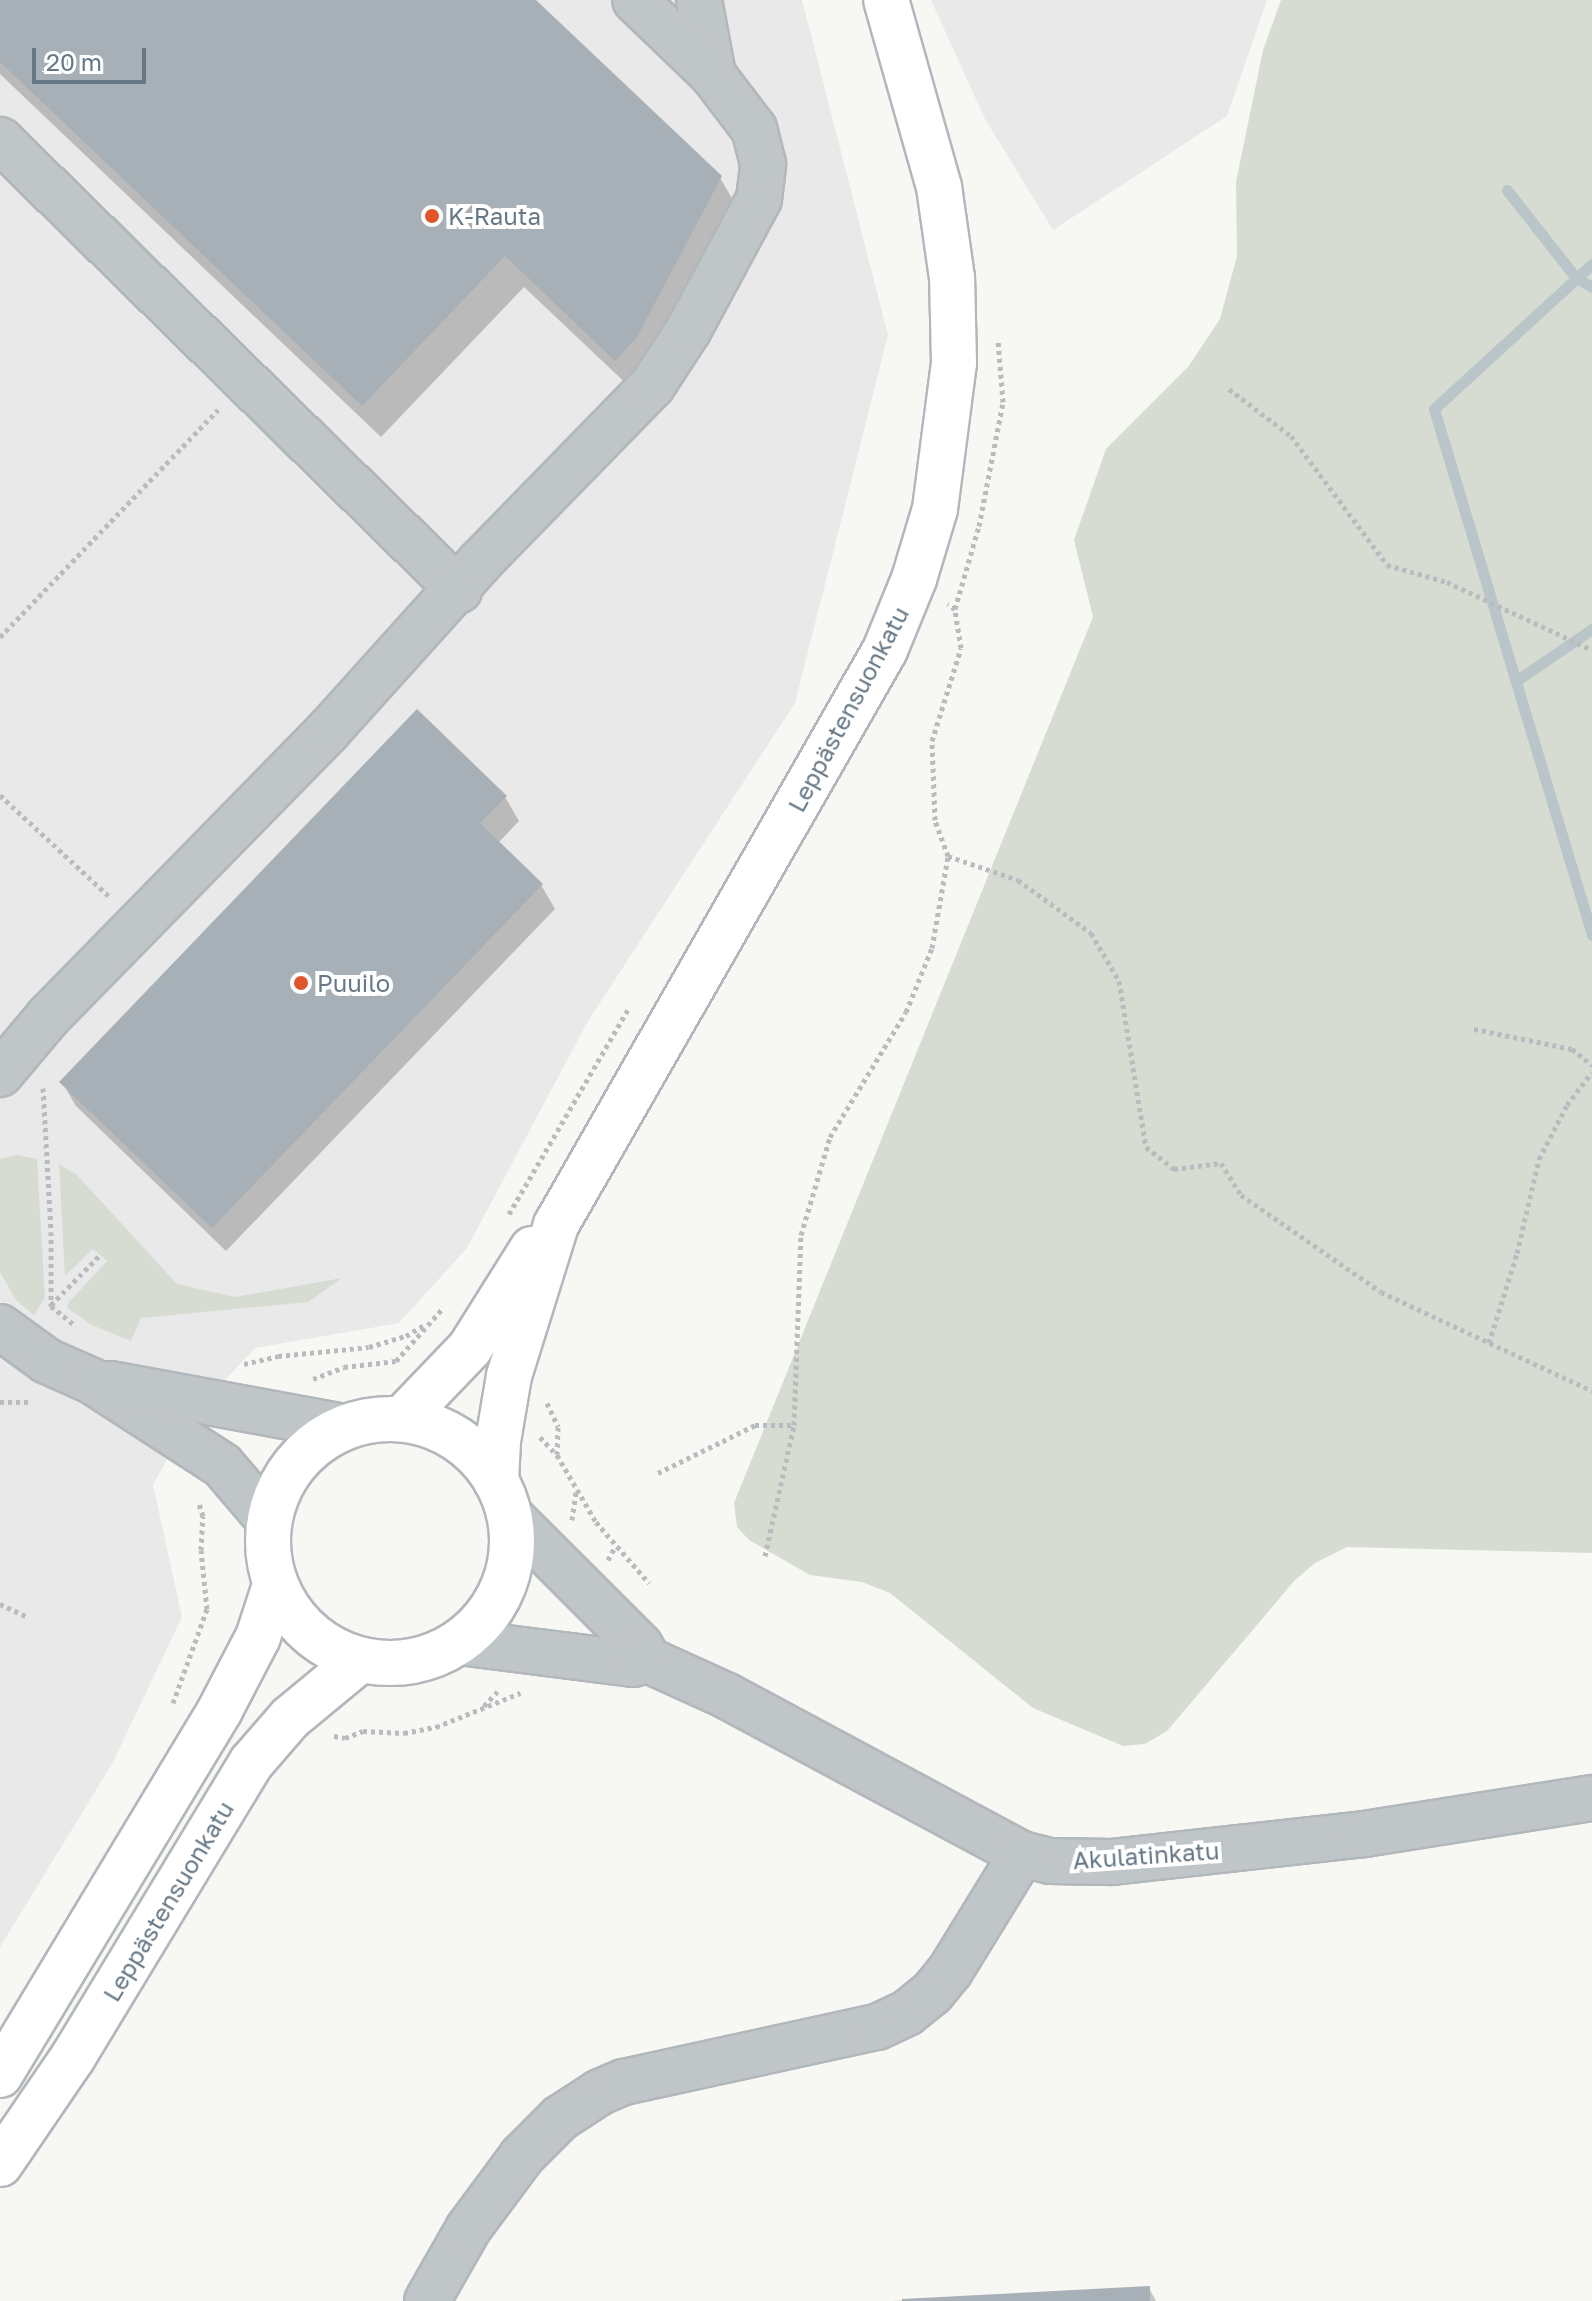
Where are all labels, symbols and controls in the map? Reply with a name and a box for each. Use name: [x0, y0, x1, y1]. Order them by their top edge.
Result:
scale bar: [36, 32, 150, 82]
text: 20 m: [46, 47, 102, 76]
place label: K-Rauta: [448, 202, 541, 230]
marker: K-Rauta: [423, 207, 441, 225]
street label: Leppästensuonkatu: [782, 601, 914, 817]
place label: Puuilo: [317, 969, 390, 997]
marker: Puuilo: [292, 974, 310, 992]
street label: Leppästensuonkatu: [97, 1796, 239, 2006]
street label: Akulatinkatu: [1072, 1836, 1220, 1874]

